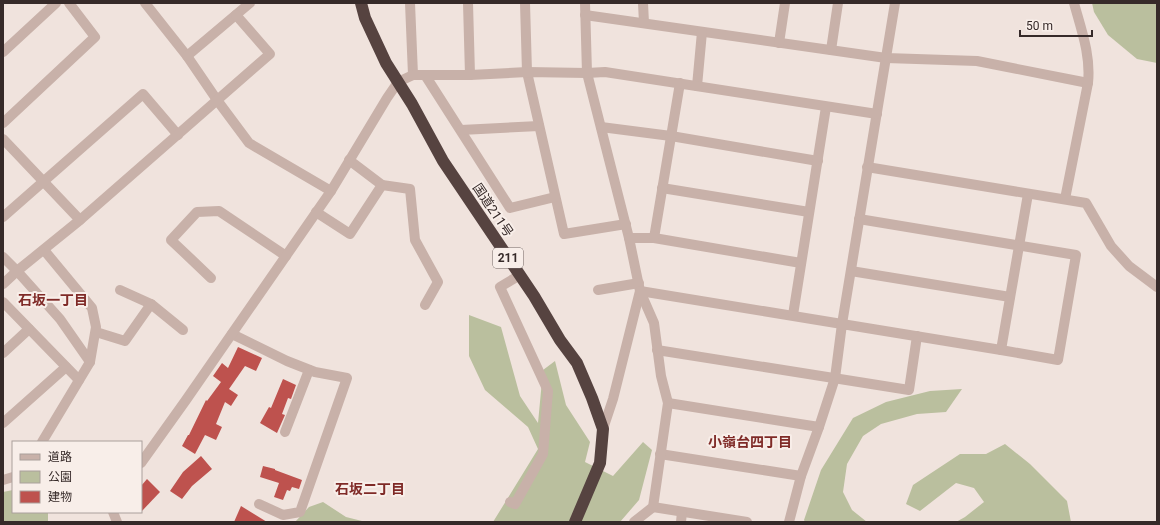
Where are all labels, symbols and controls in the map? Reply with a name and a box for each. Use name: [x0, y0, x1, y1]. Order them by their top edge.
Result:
scale bar: [1020, 12, 1092, 38]
text: 50 m: [1026, 19, 1053, 33]
street label: 国道211号: [470, 181, 516, 239]
road number: 211: [493, 248, 523, 268]
district label: 石坂一丁目: [18, 292, 88, 308]
district label: 小嶺台四丁目: [708, 434, 792, 450]
legend: [12, 441, 142, 513]
text: 道路: [48, 450, 72, 464]
text: 公園: [48, 470, 72, 484]
district label: 石坂二丁目: [335, 481, 405, 497]
text: 建物: [48, 490, 72, 504]

